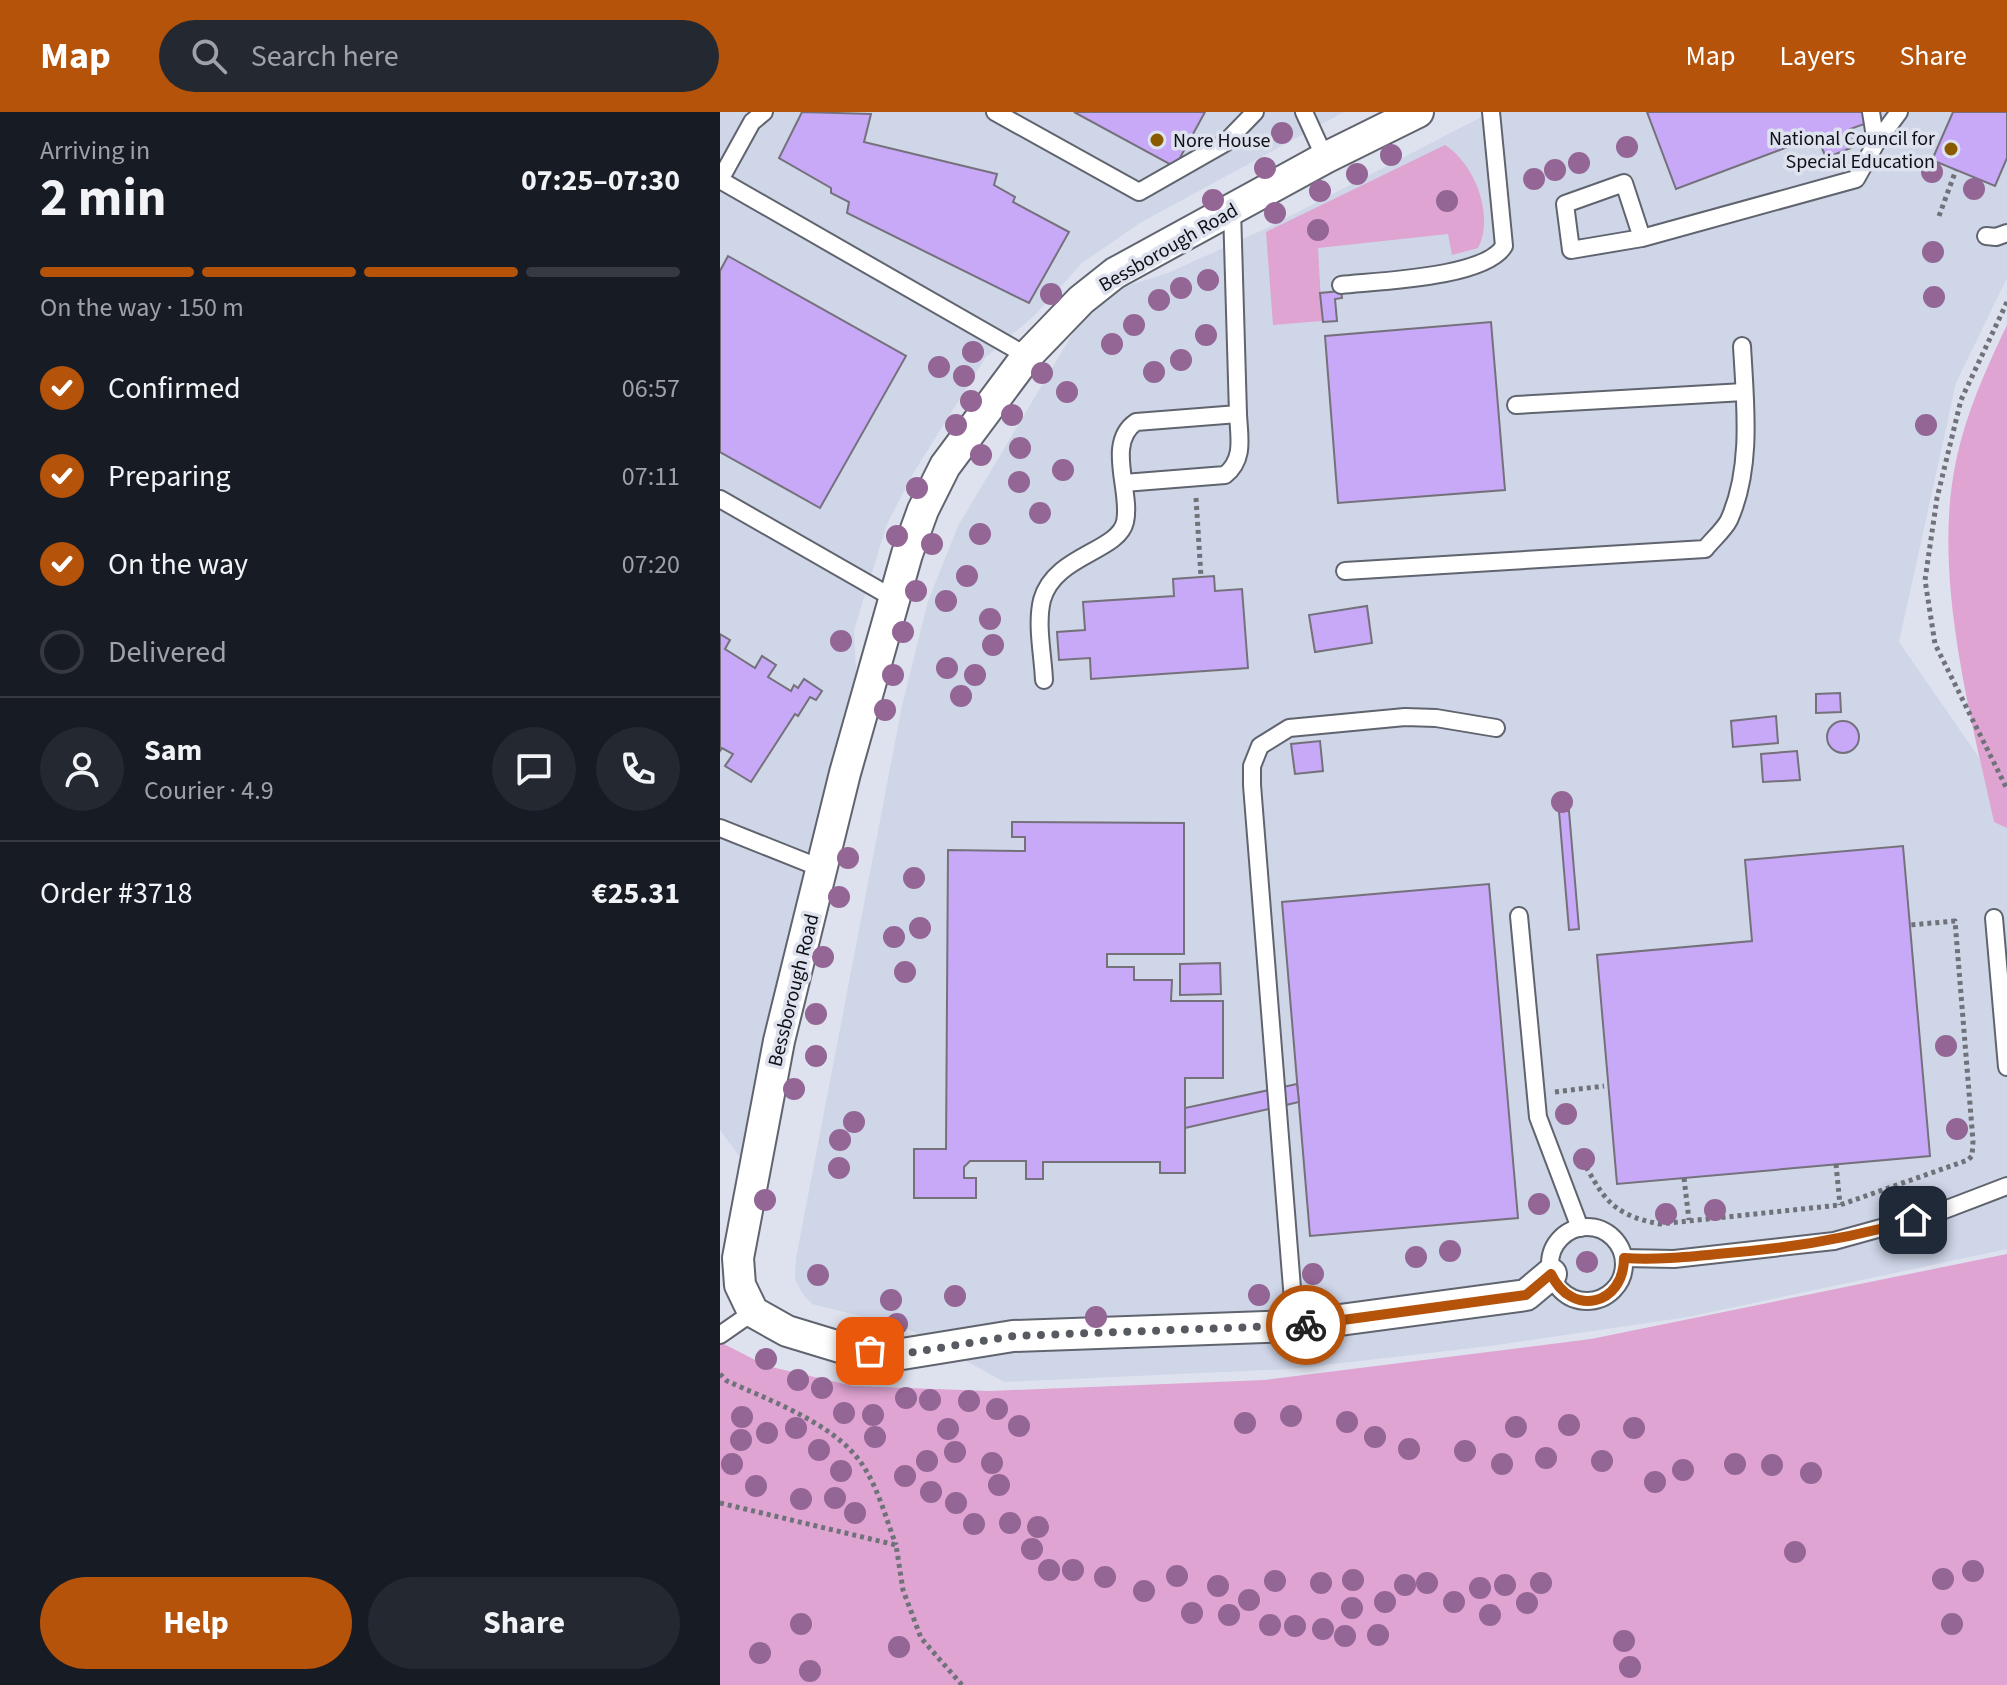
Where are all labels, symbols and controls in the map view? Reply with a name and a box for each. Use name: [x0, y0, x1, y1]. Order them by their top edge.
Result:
search box: [159, 20, 719, 92]
text: Map: [40, 29, 111, 83]
icon: search: [187, 34, 231, 78]
text: Search here: [251, 35, 399, 78]
text: Map: [1685, 36, 1735, 76]
text: Layers: [1779, 36, 1855, 76]
text: Share: [1899, 36, 1967, 76]
place label: National Council for Special Education: [1769, 125, 1935, 176]
place label: Nore House: [1173, 127, 1271, 155]
marker: Nore House: [1148, 131, 1166, 149]
text: Arriving in: [40, 132, 150, 169]
marker: National Council for Special Education: [1942, 140, 1960, 158]
text: 07:25–07:30: [521, 159, 680, 202]
text: 2 min: [40, 162, 167, 236]
street label: Bessborough Road: [1094, 197, 1243, 299]
text: On the way · 150 m: [40, 289, 244, 326]
icon: check: [40, 366, 84, 410]
text: Confirmed: [108, 367, 241, 410]
text: 06:57: [622, 370, 680, 407]
icon: check: [40, 454, 84, 498]
text: Preparing: [108, 455, 231, 498]
text: 07:11: [622, 458, 680, 495]
icon: check: [40, 542, 84, 586]
text: On the way: [108, 543, 248, 586]
text: 07:20: [622, 546, 680, 583]
text: Delivered: [108, 631, 227, 674]
button: person: [40, 727, 124, 811]
button: chat: [492, 727, 576, 811]
button: phone: [596, 727, 680, 811]
text: Sam: [144, 729, 202, 772]
text: Courier · 4.9: [144, 772, 274, 809]
text: Order #3718: [40, 872, 193, 915]
text: €25.31: [592, 872, 680, 915]
street label: Bessborough Road: [761, 911, 827, 1070]
pin: [1879, 1186, 1947, 1254]
icon: home: [1891, 1198, 1935, 1242]
courier: [1266, 1285, 1346, 1365]
icon: bike: [1284, 1303, 1328, 1347]
pin: [836, 1317, 904, 1385]
icon: bag: [848, 1329, 892, 1373]
button: Help: [40, 1577, 352, 1669]
button: Share: [368, 1577, 680, 1669]

